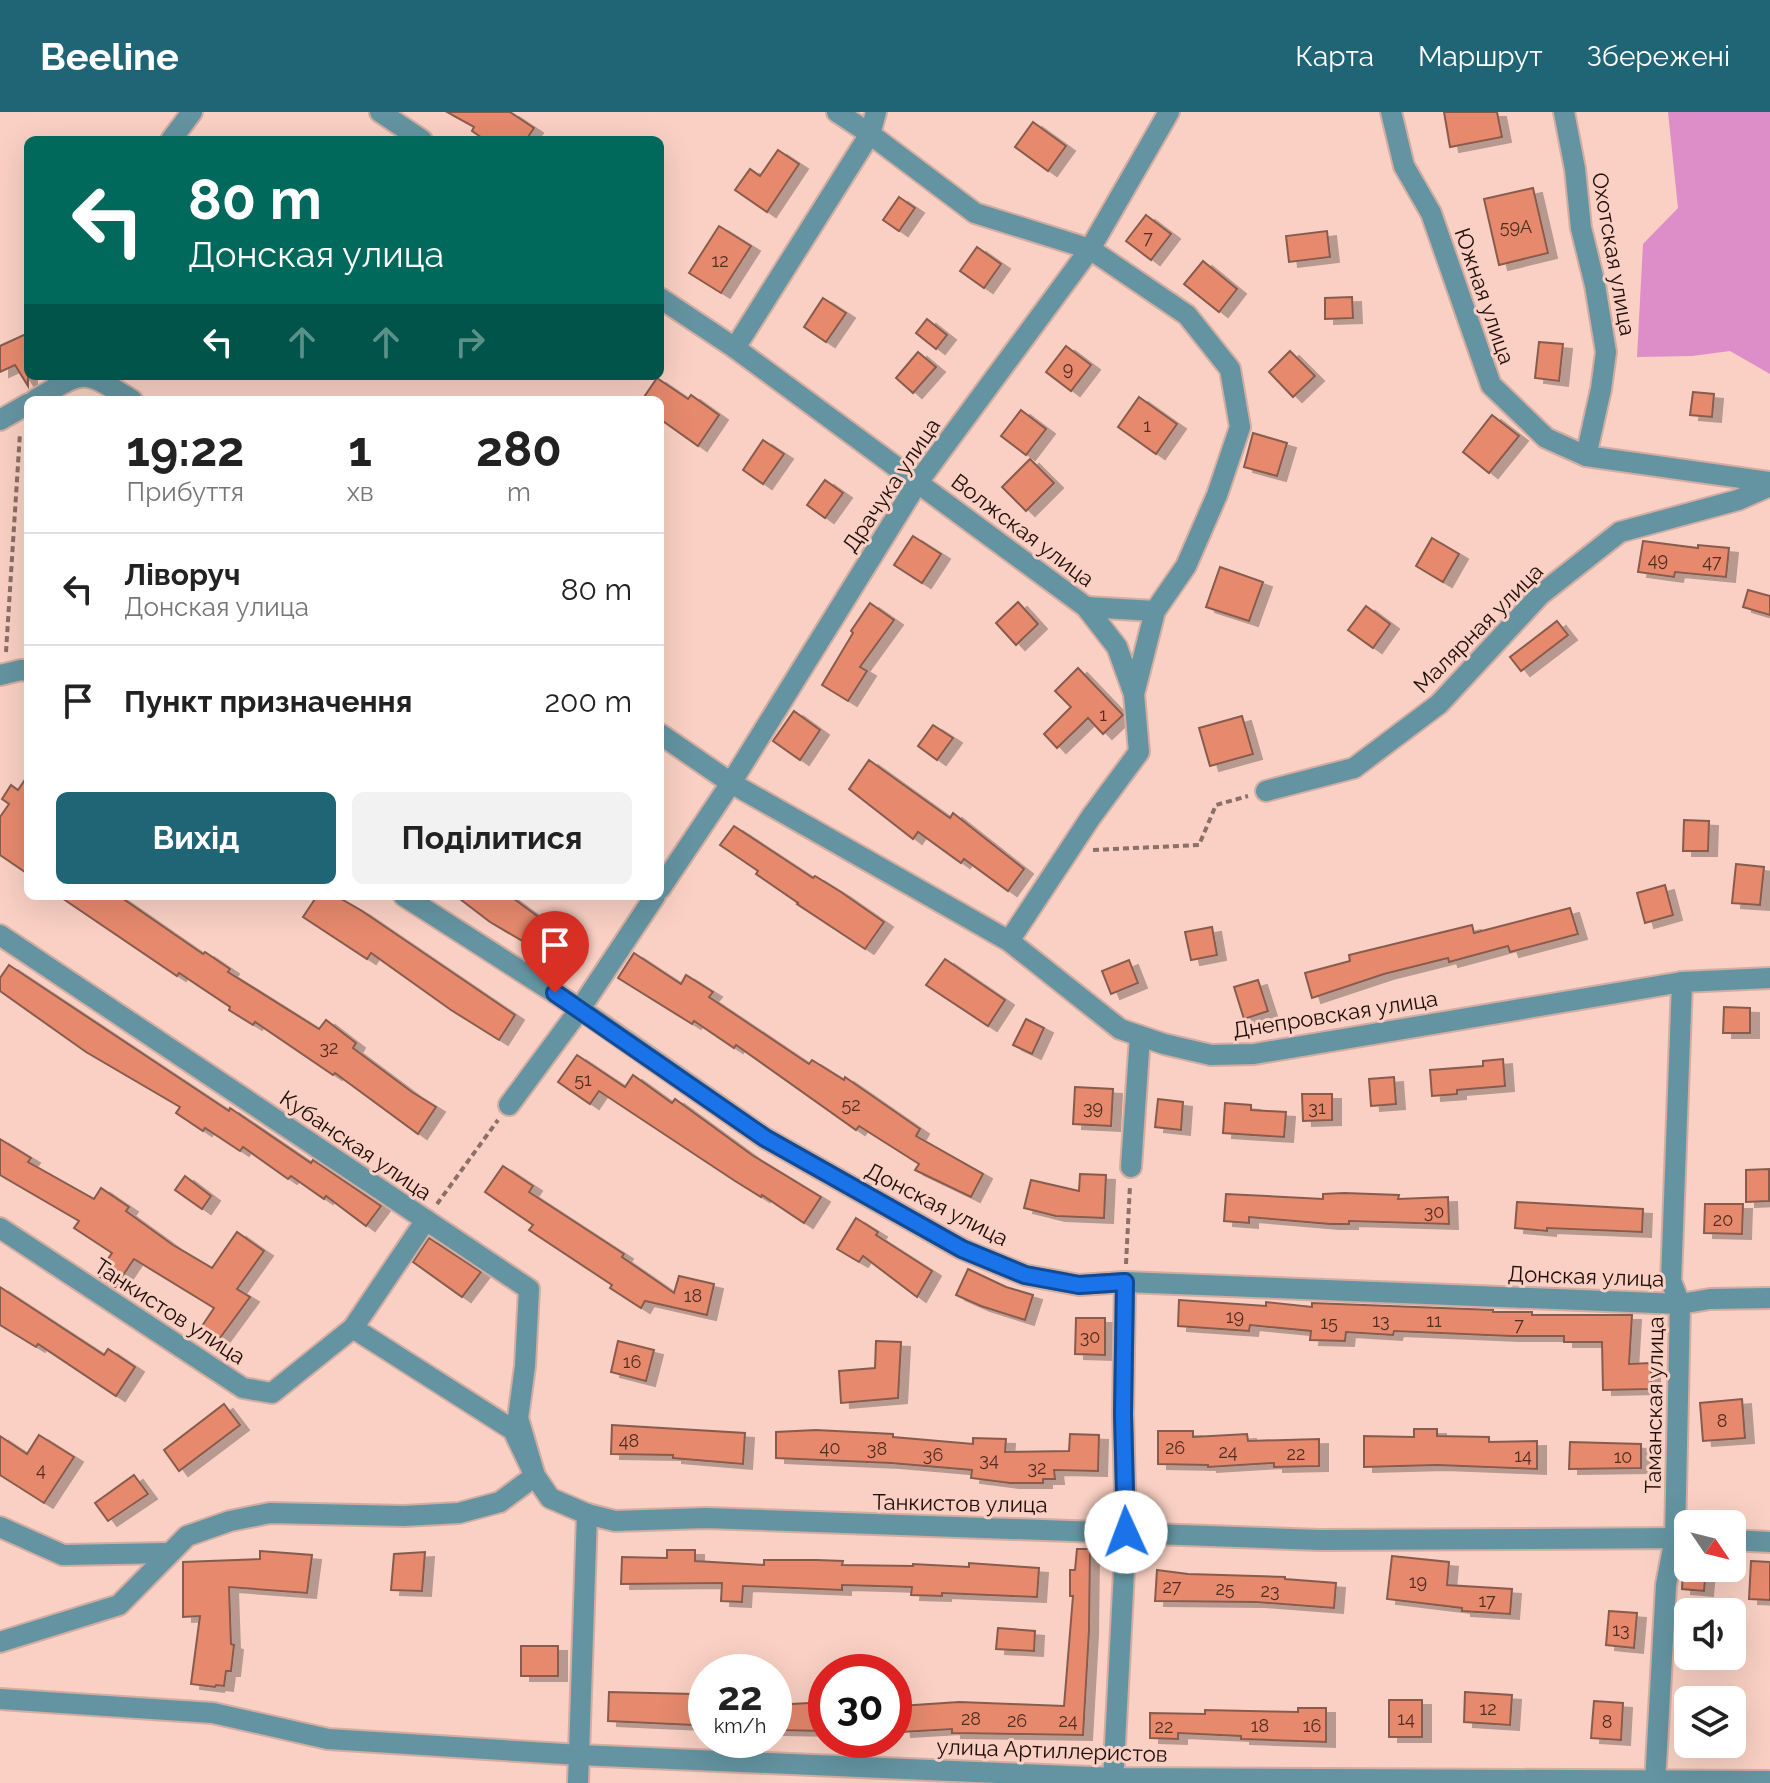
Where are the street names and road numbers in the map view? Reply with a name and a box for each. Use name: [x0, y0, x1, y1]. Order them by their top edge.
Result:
street label: Охотская улица: [1587, 170, 1641, 338]
street label: Южная улица: [1450, 224, 1520, 368]
street label: Драчука улица: [837, 413, 945, 557]
street label: Волжская улица: [947, 468, 1099, 592]
street label: Малярная улица: [1408, 558, 1548, 698]
street label: Днепровская улица: [1231, 985, 1439, 1043]
street label: Кубанская улица: [275, 1085, 437, 1205]
street label: Донская улица: [861, 1157, 1013, 1251]
street label: Танкистов улица: [89, 1252, 251, 1370]
street label: Донская улица: [1507, 1260, 1665, 1292]
street label: Таманская улица: [1639, 1316, 1669, 1494]
street label: Танкистов улица: [872, 1488, 1048, 1518]
street label: улица Артиллеристов: [936, 1733, 1168, 1767]

